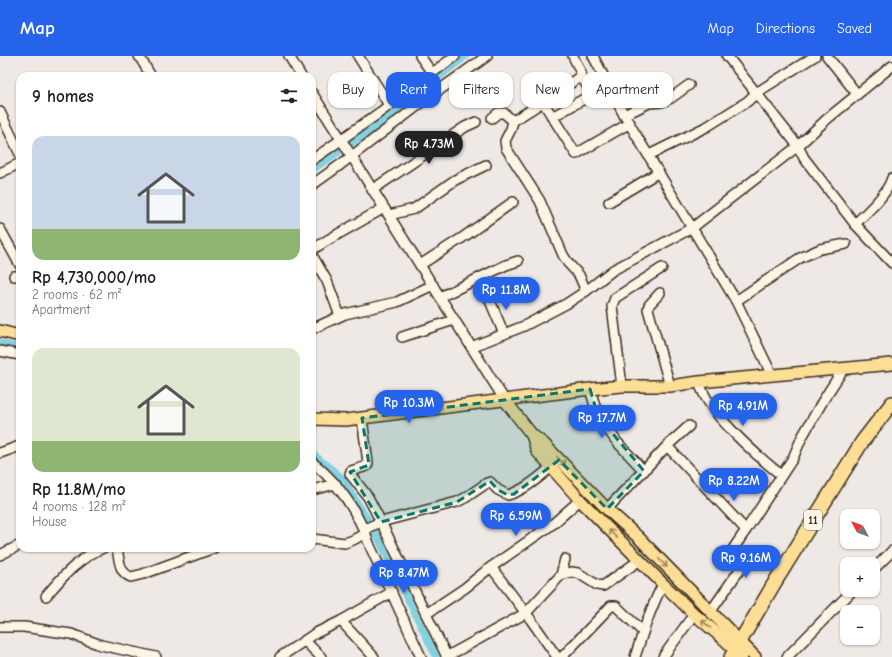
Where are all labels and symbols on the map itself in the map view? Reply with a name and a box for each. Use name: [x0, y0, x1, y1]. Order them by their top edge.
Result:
pin: Rp 4.73M: [388, 131, 470, 165]
pin: Rp 11.8M: [465, 277, 547, 311]
pin: Rp 10.3M: [368, 390, 450, 424]
pin: Rp 4.91M: [702, 393, 784, 427]
pin: Rp 17.7M: [561, 405, 643, 439]
one-way arrow: [556, 456, 565, 466]
pin: Rp 8.22M: [693, 468, 775, 502]
pin: Rp 6.59M: [475, 503, 557, 537]
north arrow: [840, 509, 880, 549]
road number: 11: [804, 510, 822, 530]
one-way arrow: [608, 529, 618, 539]
pin: Rp 9.16M: [705, 545, 787, 579]
one-way arrow: [658, 558, 668, 568]
pin: Rp 8.47M: [363, 560, 445, 594]
one-way arrow: [701, 620, 712, 629]

